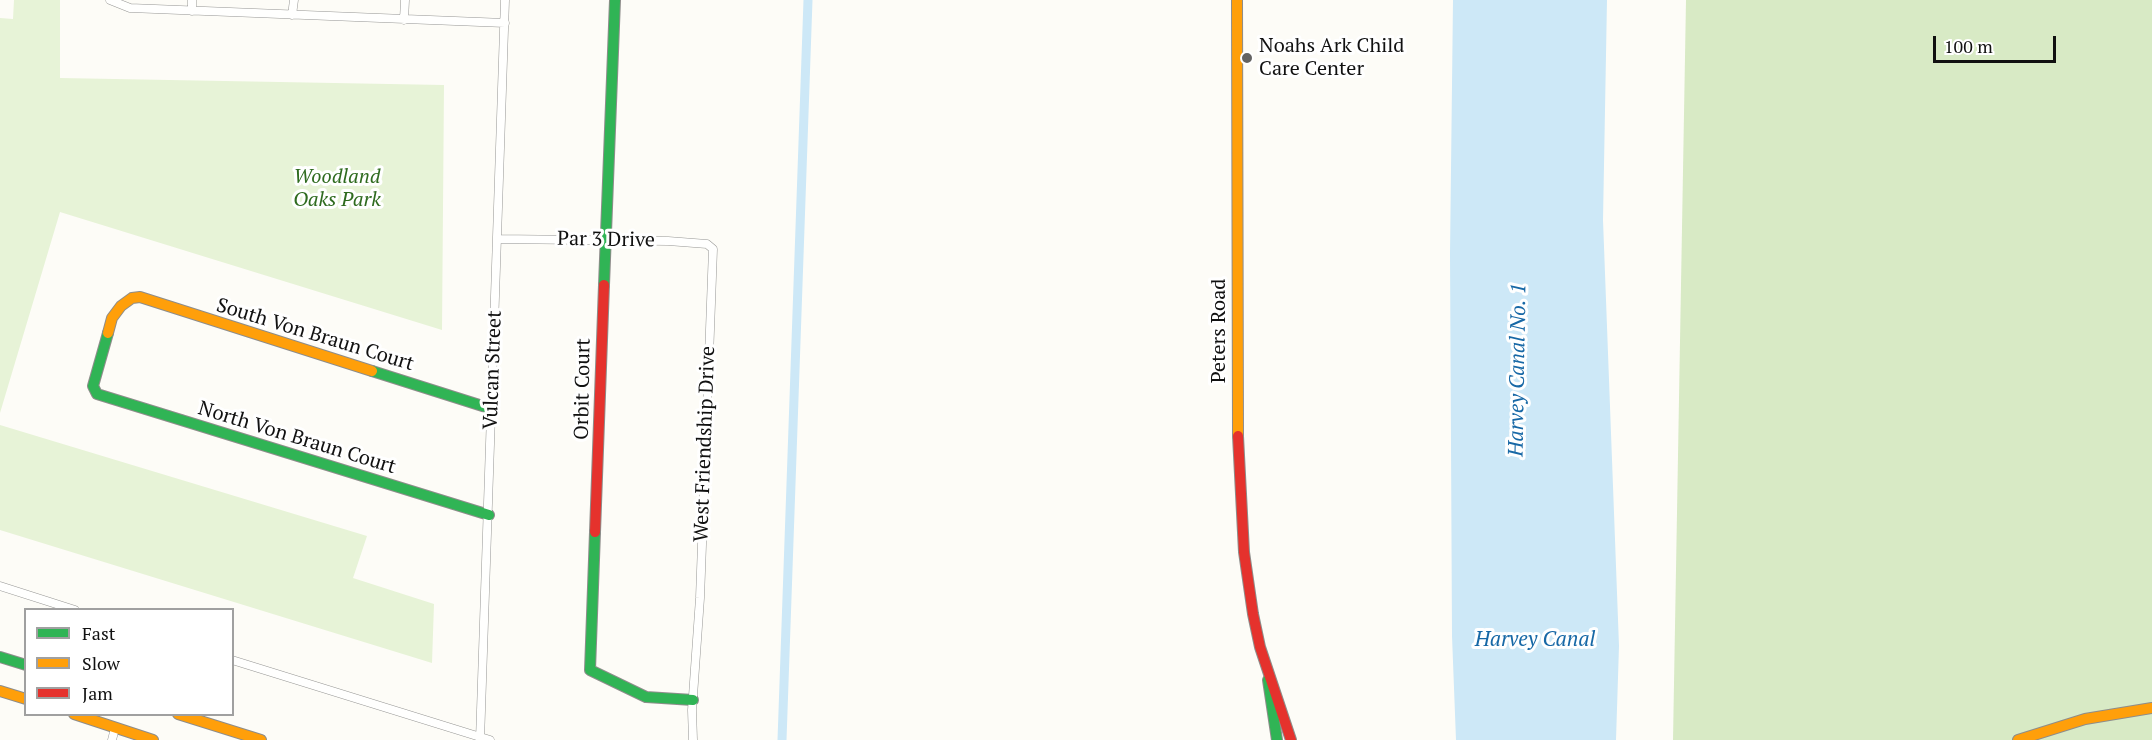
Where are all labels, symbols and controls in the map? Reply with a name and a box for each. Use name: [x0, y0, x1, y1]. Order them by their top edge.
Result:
scale bar: [1936, 24, 2059, 62]
place label: Noahs Ark Child Care Center: [1259, 34, 1404, 81]
text: 100 m: [1944, 34, 1993, 58]
marker: Noahs Ark Child Care Center: [1240, 51, 1254, 65]
park label: Woodland Oaks Park: [293, 165, 381, 212]
street label: Par 3 Drive: [557, 227, 655, 253]
street label: Peters Road: [1207, 279, 1231, 383]
water label: Harvey Canal No. 1: [1504, 283, 1532, 457]
street label: South Von Braun Court: [213, 294, 417, 376]
street label: Vulcan Street: [479, 310, 507, 430]
street label: Orbit Court: [570, 338, 596, 440]
street label: West Friendship Drive: [690, 345, 720, 543]
street label: North Von Braun Court: [195, 396, 399, 480]
legend: [24, 608, 234, 716]
text: Fast: [82, 621, 115, 645]
water label: Harvey Canal: [1475, 627, 1595, 653]
text: Slow: [82, 651, 120, 675]
text: Jam: [82, 681, 113, 705]

